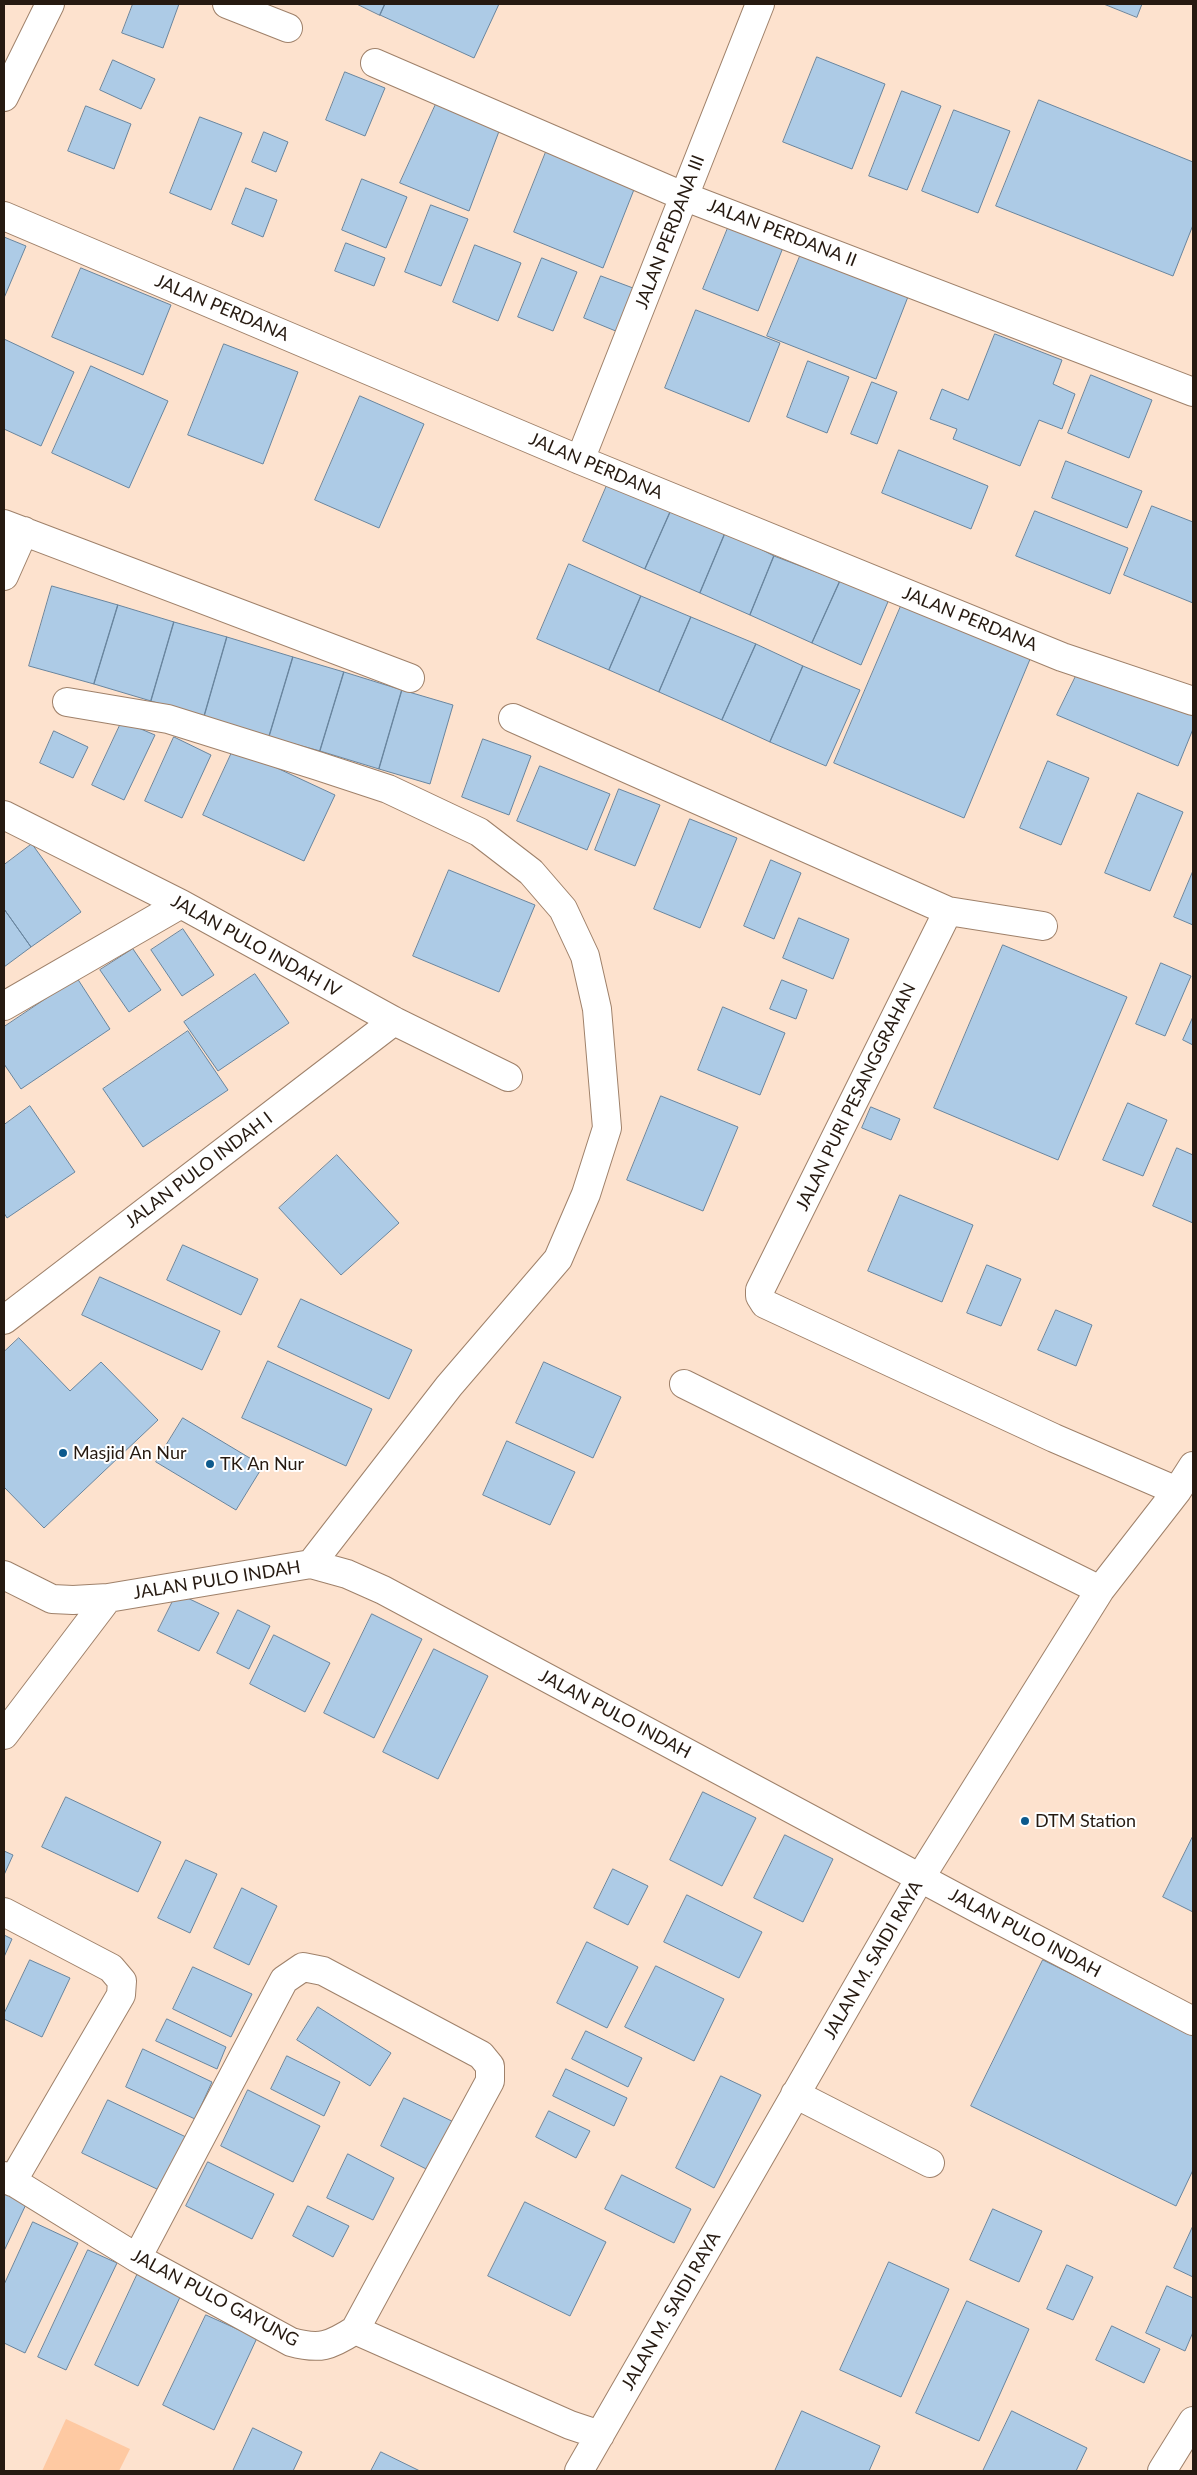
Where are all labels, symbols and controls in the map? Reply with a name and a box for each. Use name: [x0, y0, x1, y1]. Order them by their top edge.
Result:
street label: JALAN PERDANA III: [631, 152, 709, 312]
street label: JALAN PERDANA II: [704, 195, 860, 271]
street label: JALAN PERDANA: [152, 270, 292, 346]
street label: JALAN PERDANA: [526, 428, 666, 504]
street label: JALAN PERDANA: [900, 582, 1040, 656]
street label: JALAN PULO INDAH IV: [167, 890, 345, 1002]
street label: JALAN PURI PESANGGRAHAN: [791, 980, 921, 1214]
street label: JALAN PULO INDAH I: [121, 1108, 277, 1232]
place label: Masjid An Nur: [73, 1442, 186, 1464]
marker: Masjid An Nur: [57, 1447, 69, 1459]
place label: TK An Nur: [220, 1453, 304, 1475]
marker: TK An Nur: [204, 1458, 216, 1470]
street label: JALAN PULO INDAH: [132, 1556, 302, 1604]
street label: JALAN PULO INDAH: [535, 1665, 695, 1763]
place label: DTM Station: [1035, 1810, 1136, 1832]
marker: DTM Station: [1019, 1815, 1031, 1827]
street label: JALAN M. SAIDI RAYA: [819, 1877, 927, 2043]
street label: JALAN PULO INDAH: [945, 1884, 1105, 1982]
street label: JALAN M. SAIDI RAYA: [617, 2228, 725, 2394]
street label: JALAN PULO GAYUNG: [128, 2245, 302, 2351]

